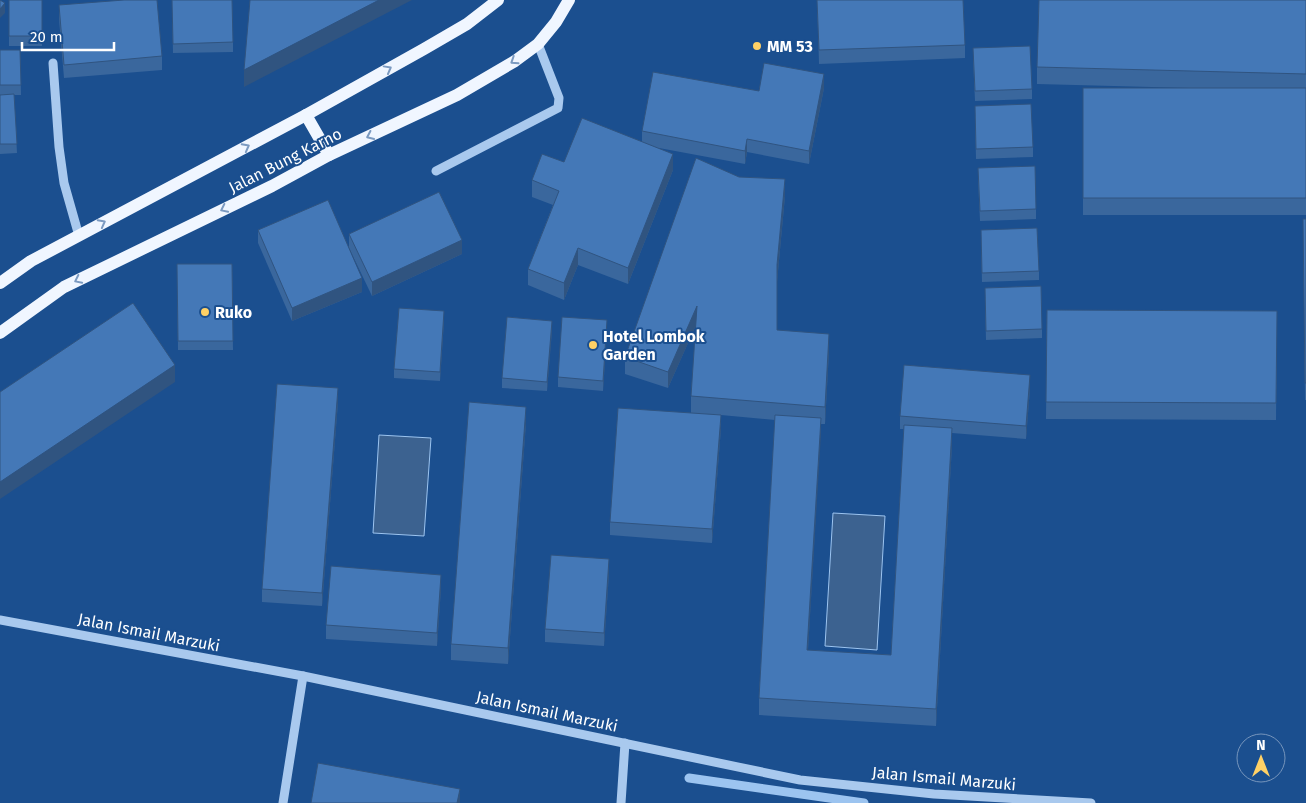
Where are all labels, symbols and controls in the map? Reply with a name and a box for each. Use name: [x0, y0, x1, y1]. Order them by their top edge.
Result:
scale bar: [22, 20, 115, 52]
text: 20 m: [30, 28, 63, 46]
place label: MM 53: [767, 37, 813, 56]
marker: MM 53: [751, 40, 763, 52]
one-way arrow: [510, 55, 519, 65]
one-way arrow: [383, 65, 392, 75]
street label: Jalan Bung Karno: [226, 124, 345, 197]
one-way arrow: [366, 130, 375, 140]
one-way arrow: [240, 143, 249, 153]
one-way arrow: [221, 203, 230, 213]
one-way arrow: [97, 219, 106, 229]
one-way arrow: [74, 274, 83, 284]
place label: Ruko: [215, 303, 252, 322]
marker: Ruko: [199, 306, 211, 318]
place label: Hotel Lombok Garden: [603, 327, 705, 364]
marker: Hotel Lombok Garden: [587, 339, 599, 351]
street label: Jalan Ismail Marzuki: [76, 609, 222, 656]
street label: Jalan Ismail Marzuki: [474, 687, 620, 736]
north arrow: [1236, 733, 1286, 783]
text: N: [1256, 737, 1266, 754]
street label: Jalan Ismail Marzuki: [871, 763, 1017, 794]

